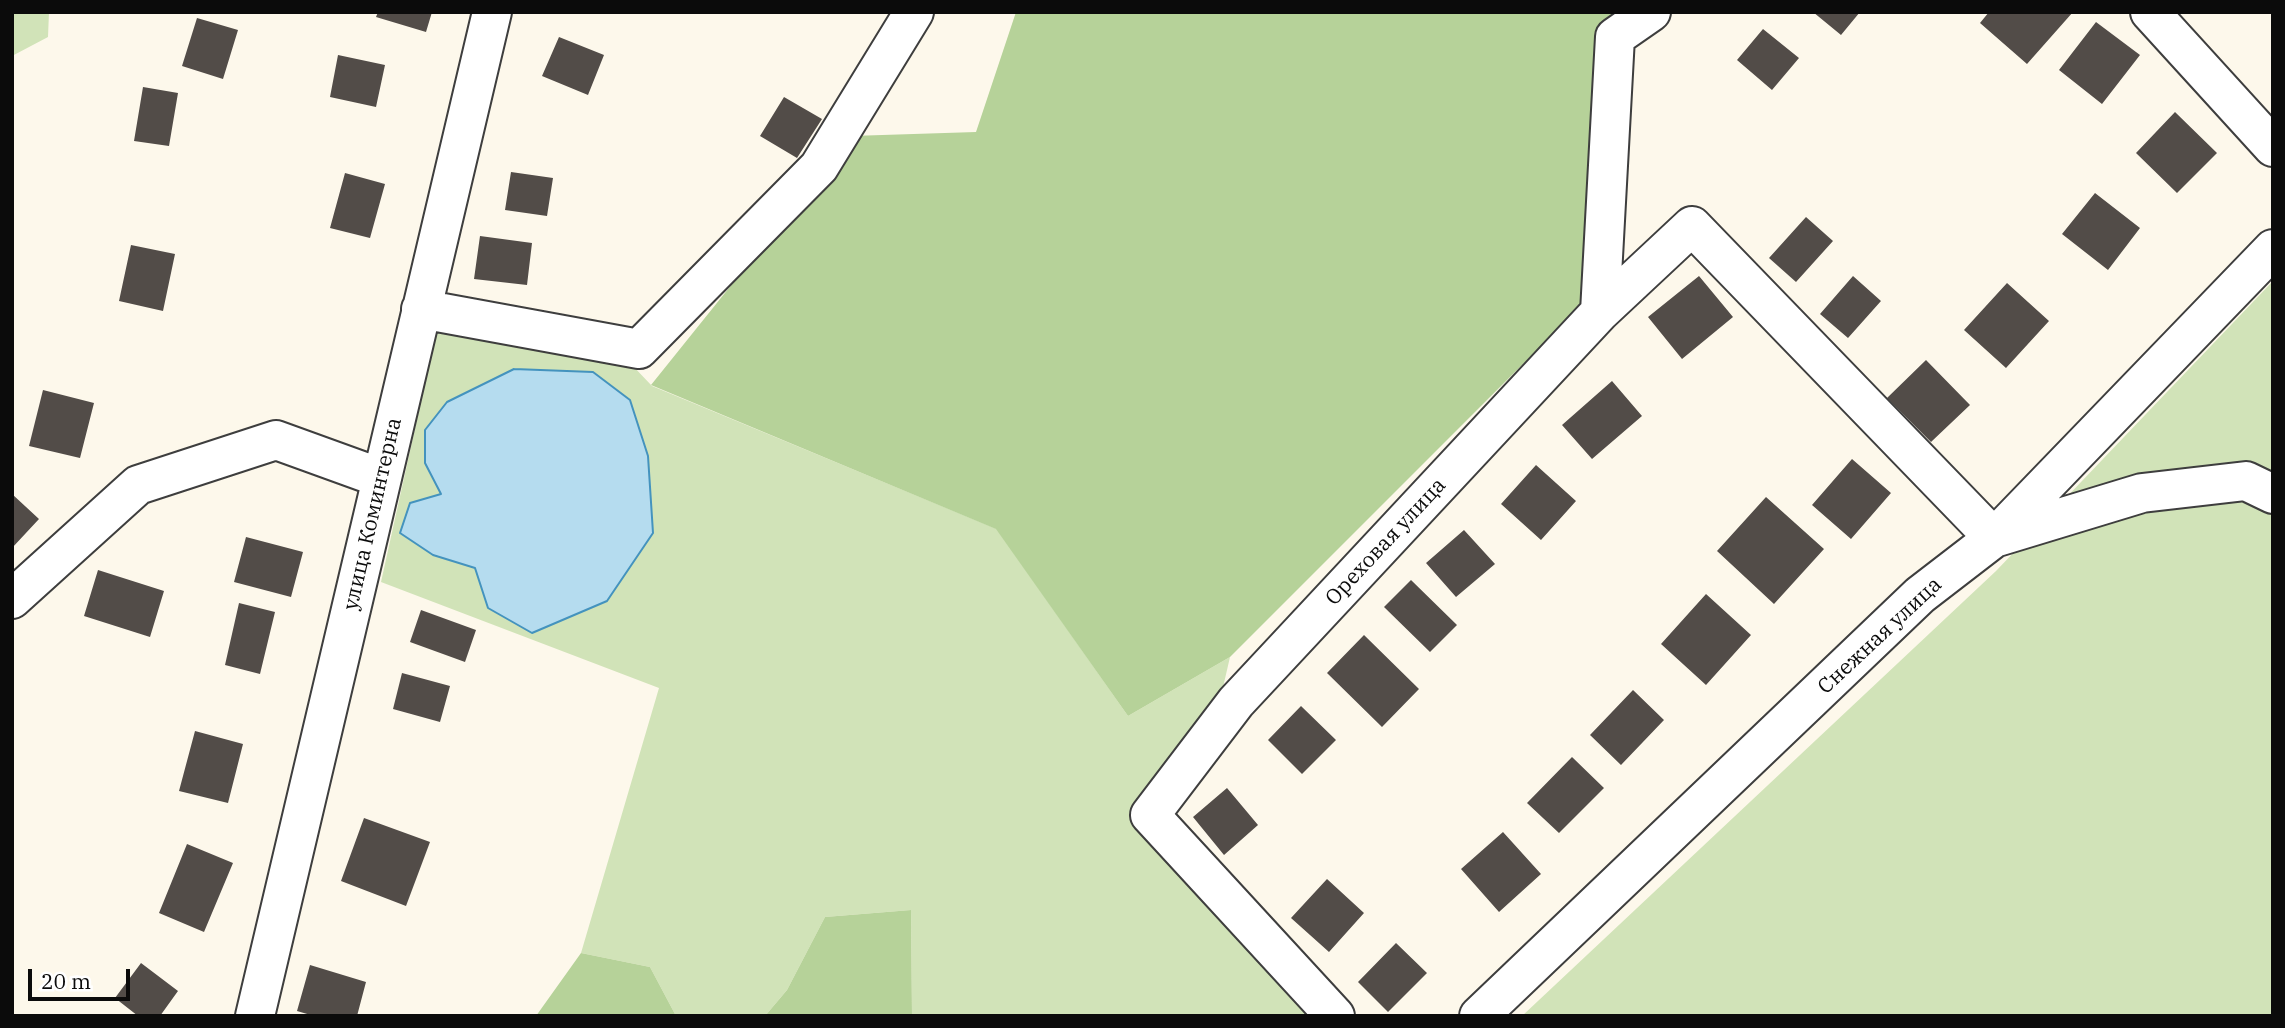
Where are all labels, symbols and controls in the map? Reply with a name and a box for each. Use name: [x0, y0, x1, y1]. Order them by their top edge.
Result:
street label: улица Коминтерна: [339, 415, 407, 613]
street label: Ореховая улица: [1321, 473, 1451, 611]
street label: Снежная улица: [1813, 572, 1947, 700]
scale bar: [32, 954, 133, 998]
text: 20 m: [41, 967, 91, 995]

